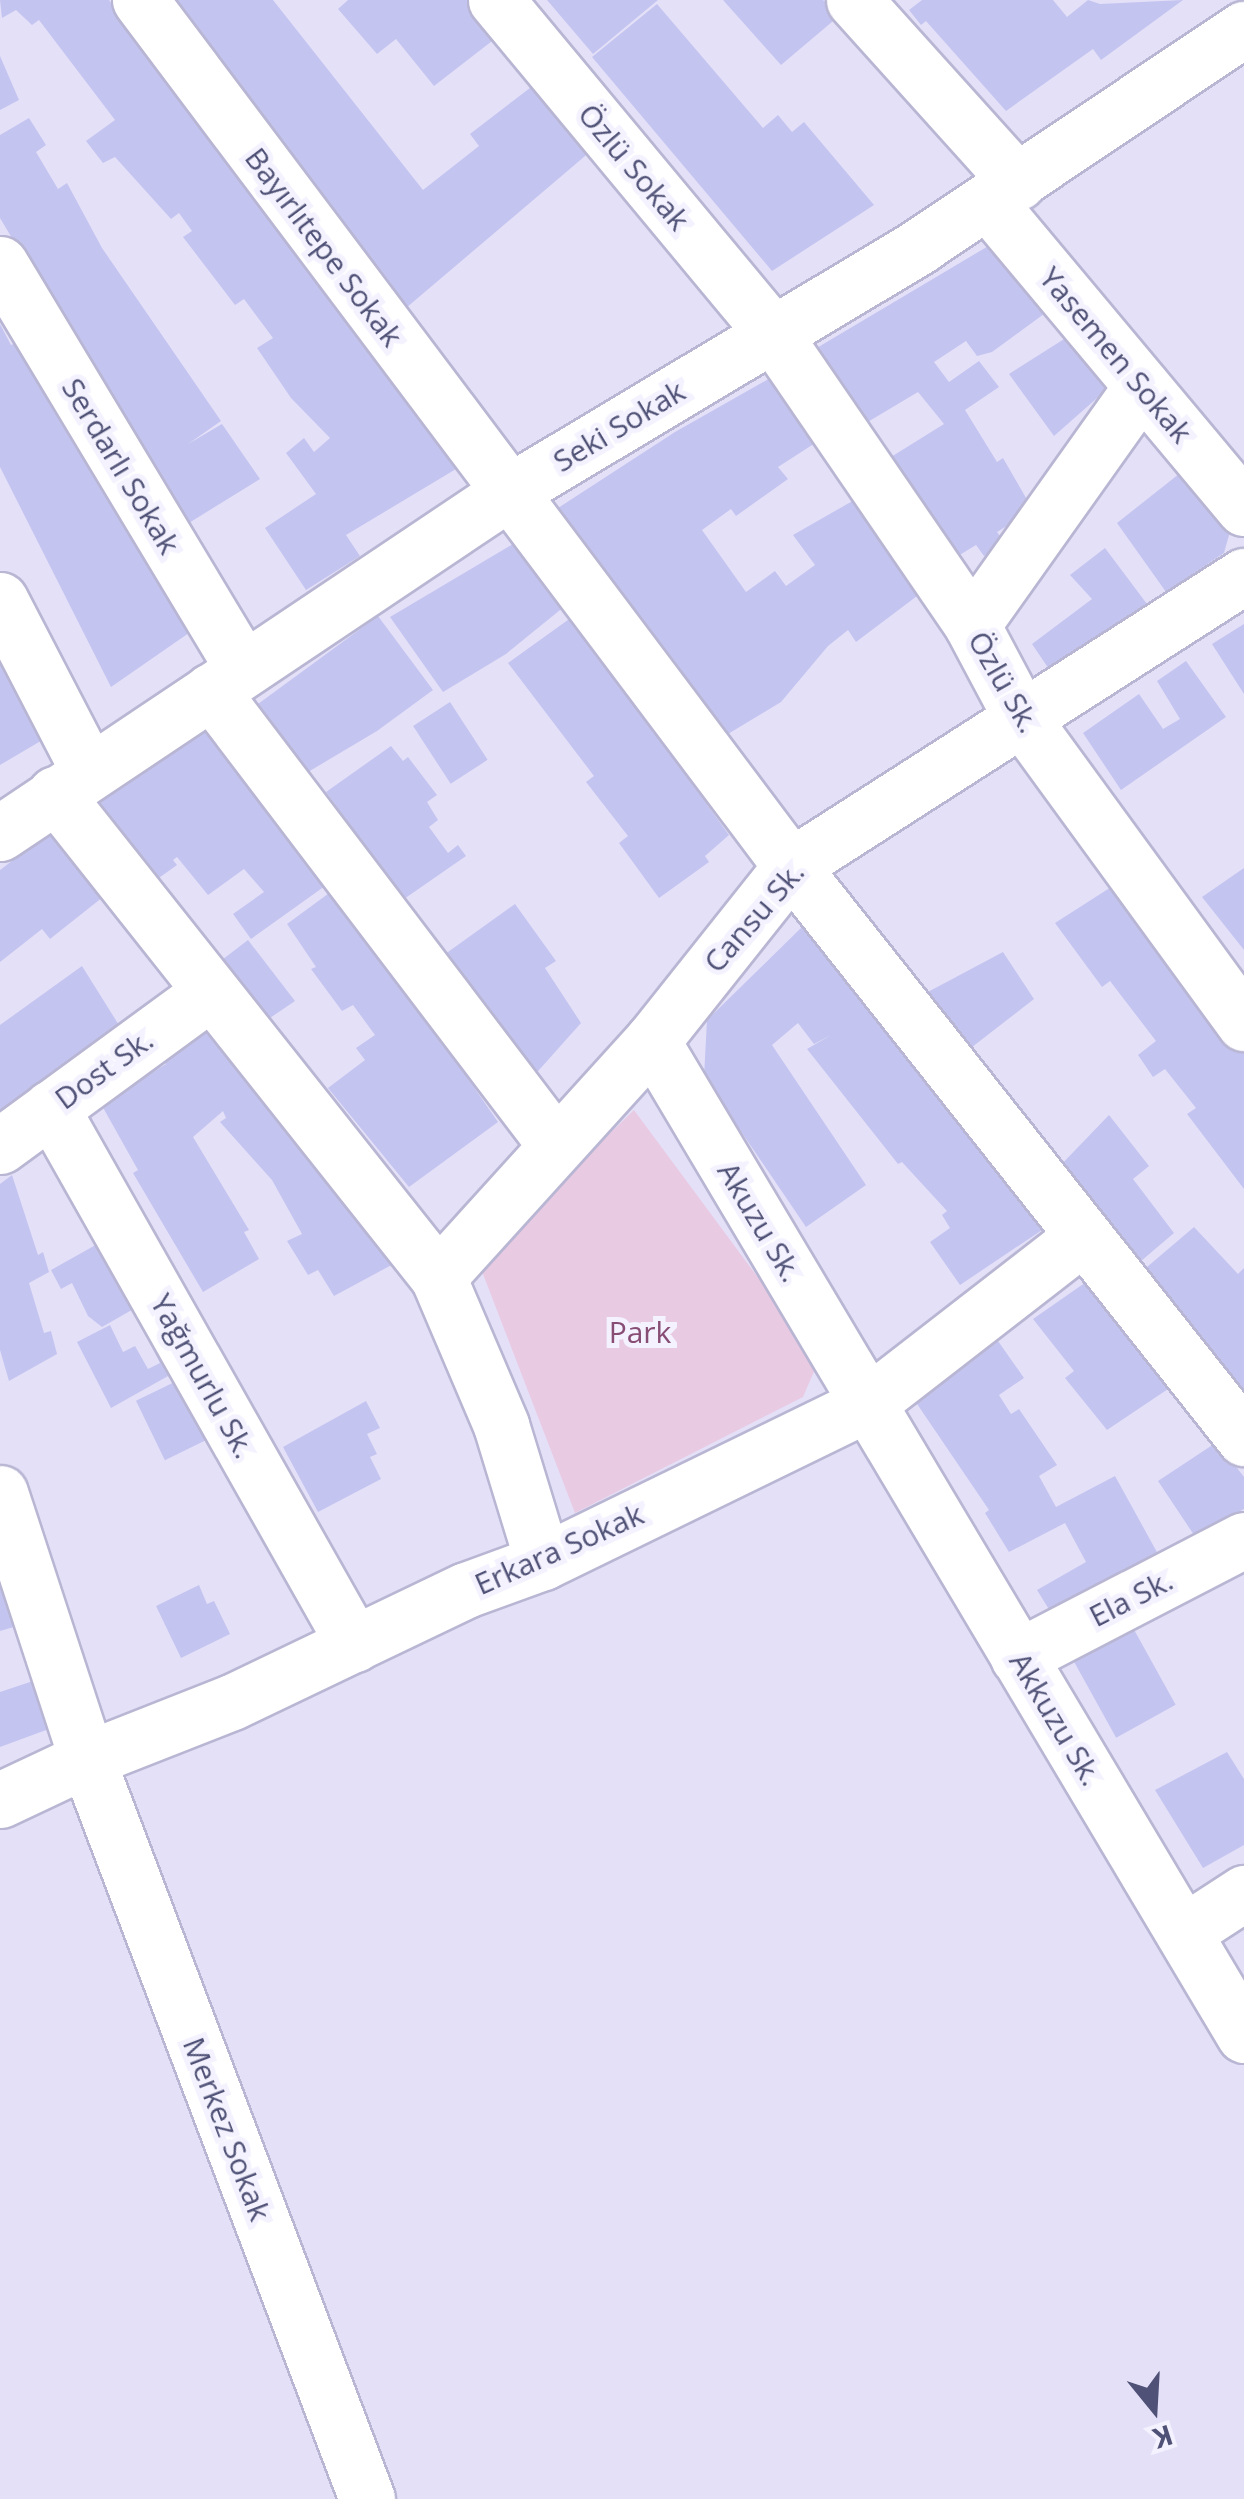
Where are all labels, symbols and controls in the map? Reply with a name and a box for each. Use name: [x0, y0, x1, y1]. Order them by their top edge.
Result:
street label: Özlü Sokak: [571, 97, 697, 237]
street label: Bayırlıtepe Sokak: [238, 141, 410, 353]
street label: Yasemen Sokak: [1032, 260, 1200, 450]
street label: Serdarlı Sokak: [54, 372, 188, 560]
street label: Seki Sokak: [547, 373, 691, 479]
street label: Özlü Sk.: [961, 625, 1047, 739]
street label: Cansu Sk.: [696, 854, 812, 980]
street label: Dost Sk.: [48, 1021, 160, 1117]
street label: Akuzu Sk.: [710, 1156, 810, 1288]
street label: Yağmurlu Sk.: [143, 1288, 263, 1464]
park label: Park: [609, 1314, 671, 1350]
street label: Erkara Sokak: [469, 1496, 649, 1602]
street label: Ela Sk.: [1083, 1562, 1179, 1634]
street label: Akkuzu Sk.: [1002, 1646, 1110, 1792]
street label: Merkez Sokak: [176, 2032, 278, 2226]
north arrow: [1104, 2359, 1204, 2459]
text: K: [1149, 2417, 1178, 2458]

